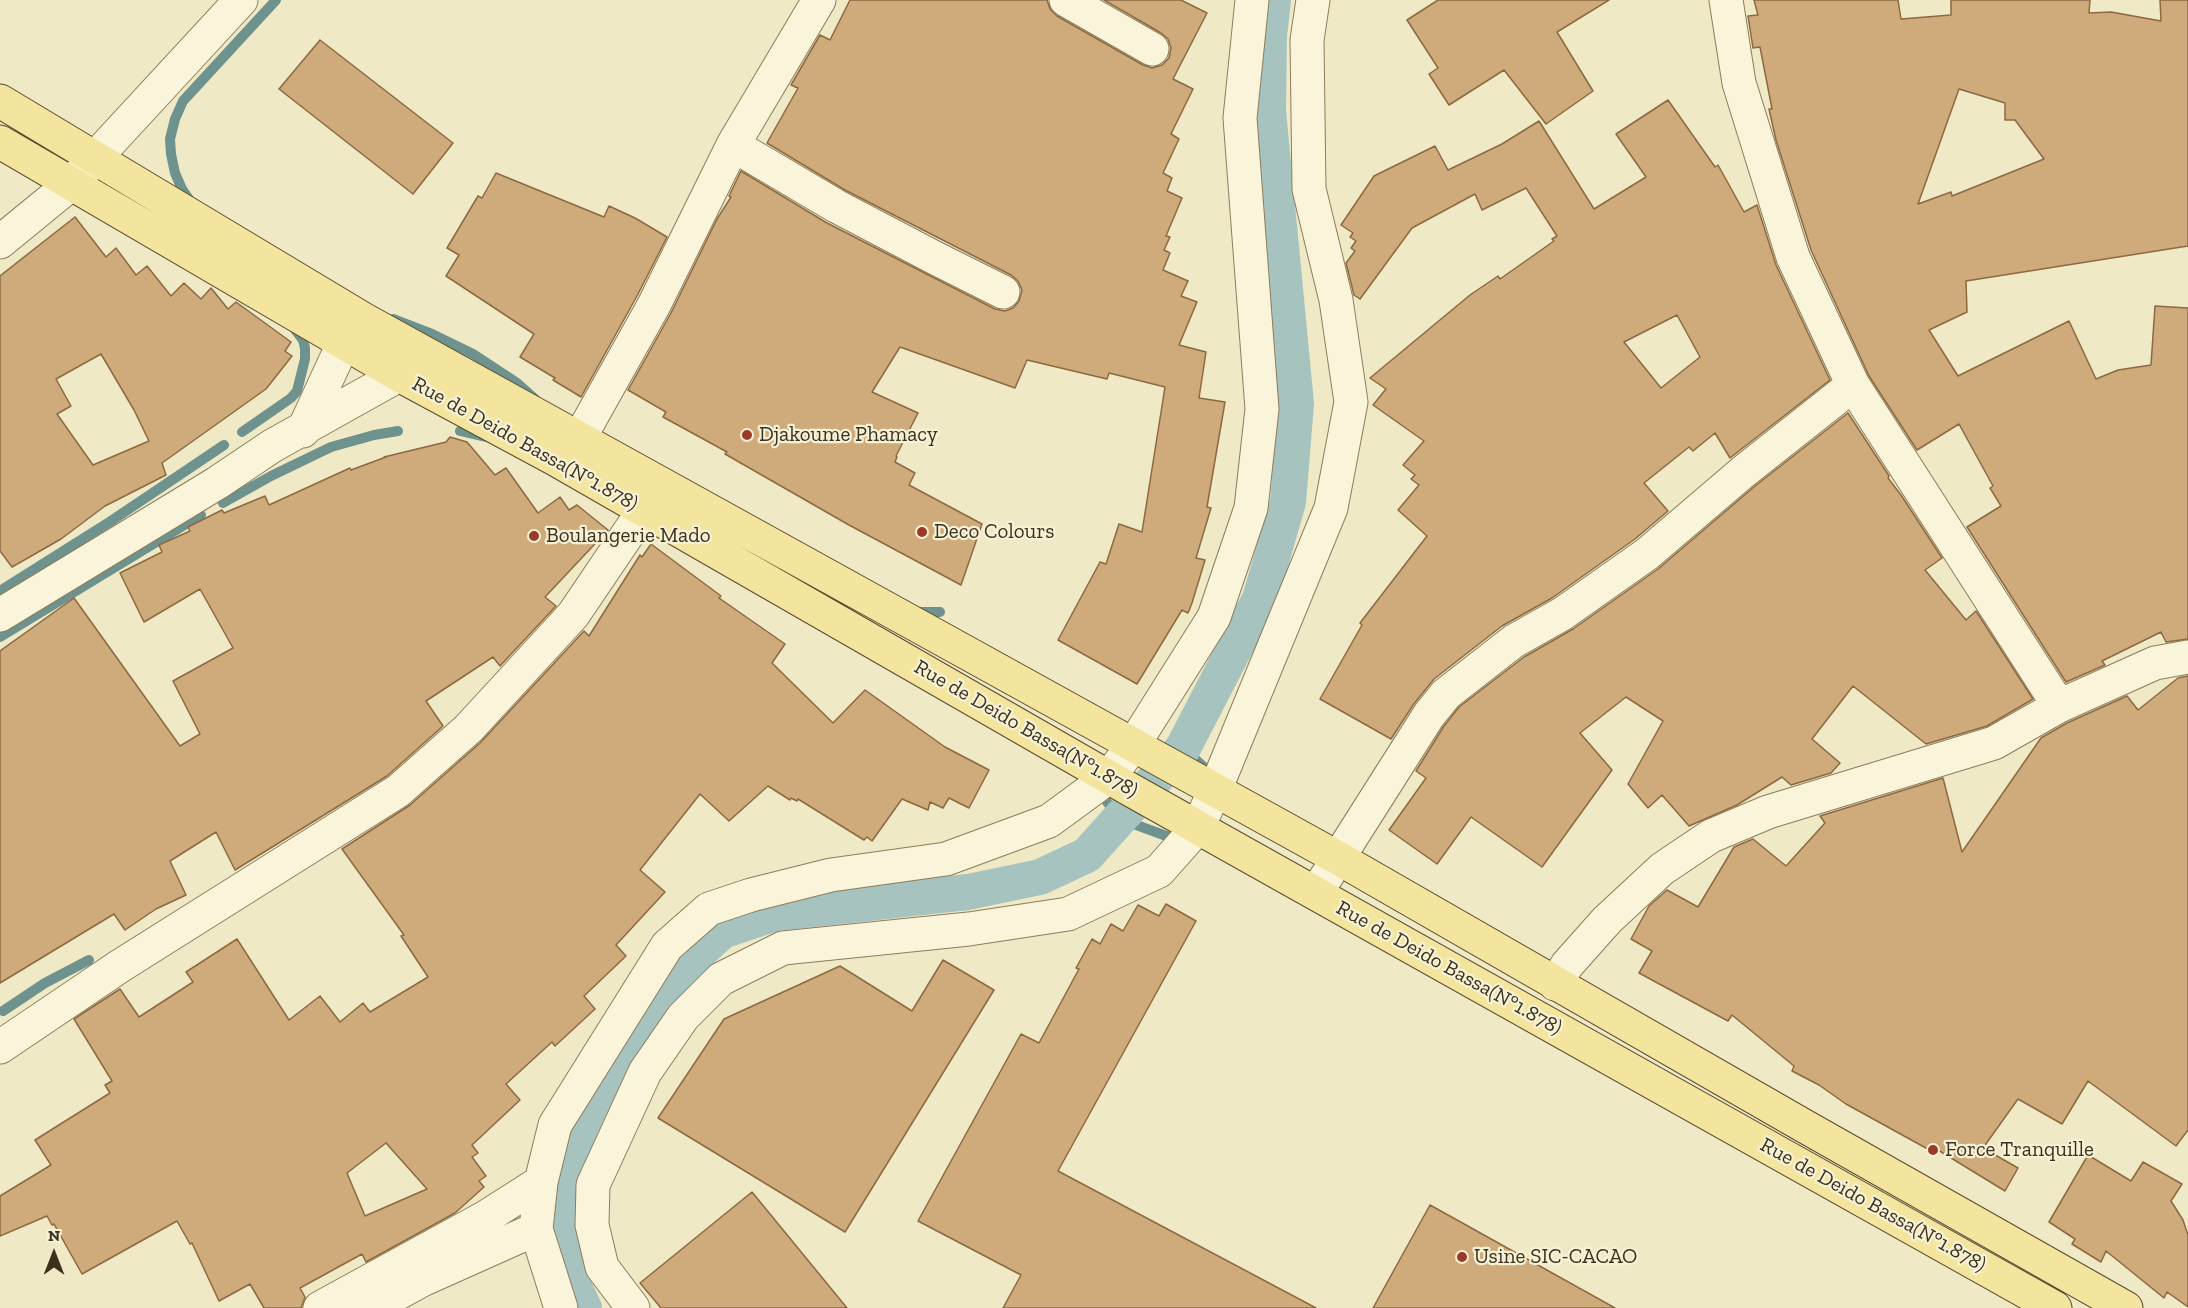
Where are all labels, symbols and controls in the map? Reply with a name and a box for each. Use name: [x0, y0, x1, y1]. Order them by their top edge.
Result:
street label: Rue de Deido Bassa(N°1.878): [408, 371, 642, 517]
place label: Djakoume Phamacy: [759, 422, 938, 448]
marker: Djakoume Phamacy: [740, 428, 754, 442]
place label: Deco Colours: [934, 519, 1054, 545]
place label: Boulangerie Mado: [546, 523, 710, 549]
marker: Deco Colours: [915, 525, 929, 539]
marker: Boulangerie Mado: [527, 529, 541, 543]
street label: Rue de Deido Bassa(N°1.878): [910, 655, 1142, 803]
street label: Rue de Deido Bassa(N°1.878): [1332, 895, 1566, 1041]
street label: Rue de Deido Bassa(N°1.878): [1756, 1132, 1990, 1278]
place label: Force Tranquille: [1945, 1137, 2094, 1163]
marker: Force Tranquille: [1926, 1143, 1940, 1157]
north arrow: [24, 1224, 84, 1284]
text: N: [48, 1226, 60, 1245]
place label: Usine SIC-CACAO: [1474, 1244, 1637, 1270]
marker: Usine SIC-CACAO: [1455, 1250, 1469, 1264]

